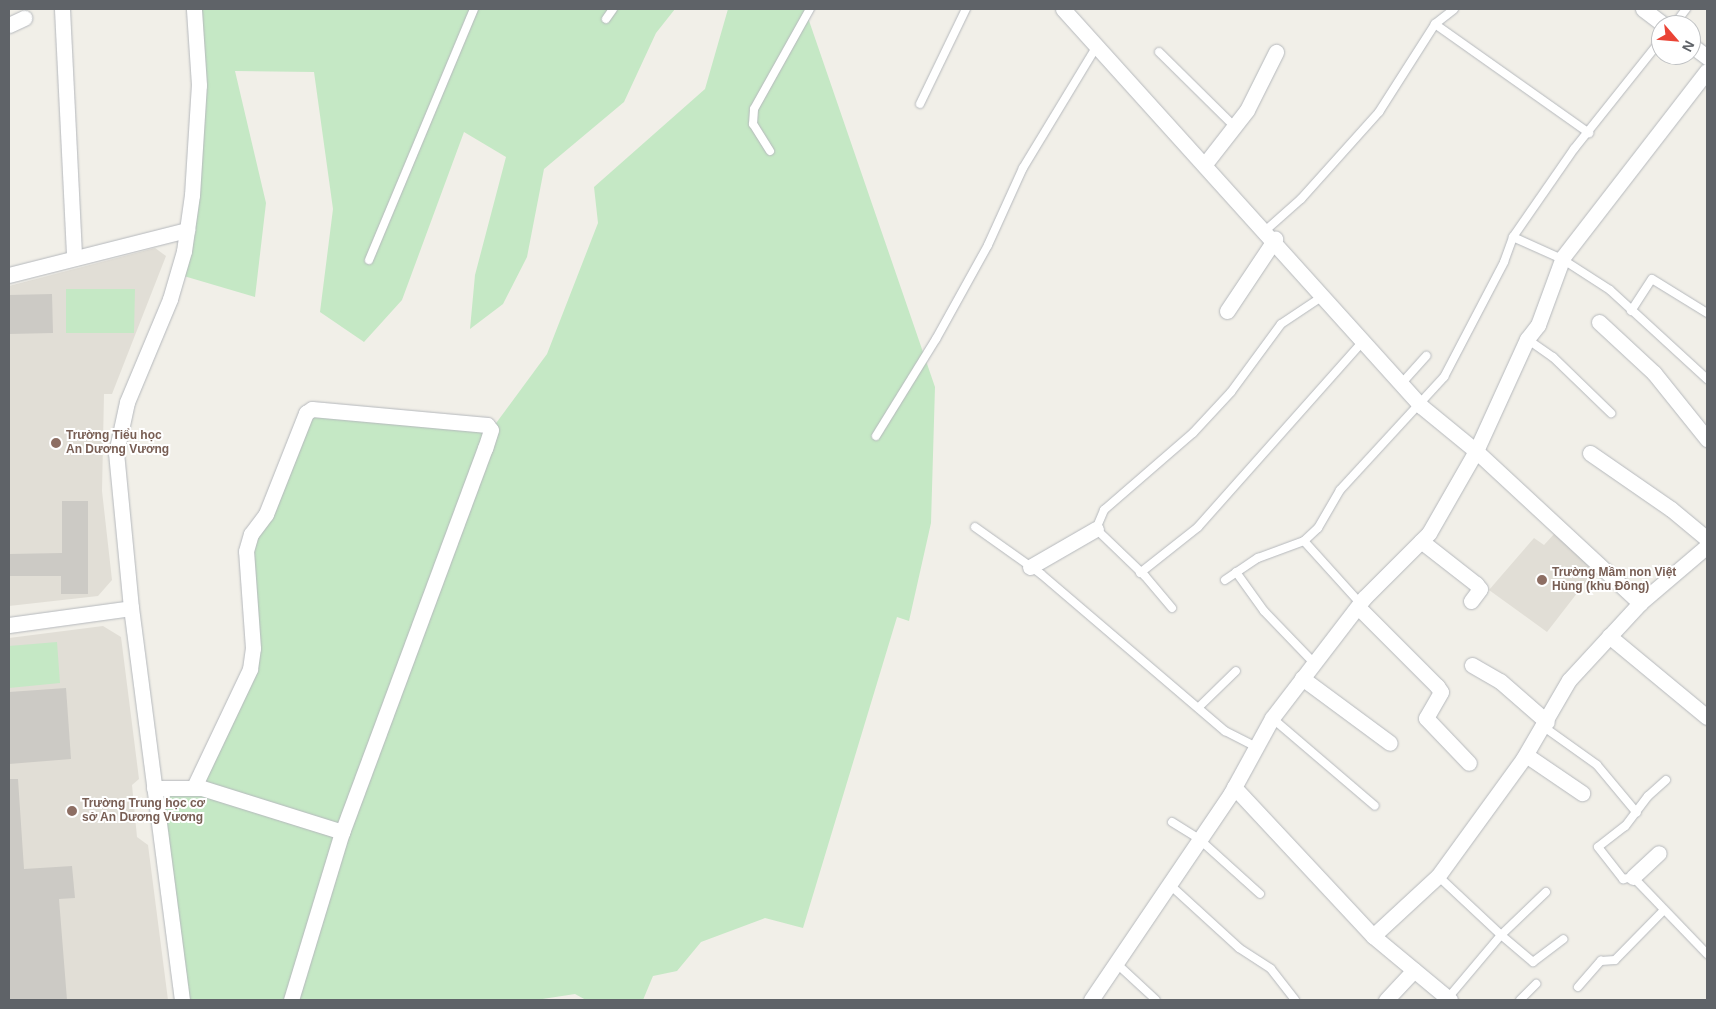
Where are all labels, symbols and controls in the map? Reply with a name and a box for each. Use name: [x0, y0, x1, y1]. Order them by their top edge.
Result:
north arrow: [1651, 15, 1701, 65]
text: N: [1679, 38, 1698, 54]
place label: Trường Tiểu học An Dương Vương: [66, 429, 169, 457]
marker: Trường Tiểu học An Dương Vương: [50, 437, 62, 449]
place label: Trường Mầm non Việt Hùng (khu Đông): [1552, 566, 1676, 594]
marker: Trường Mầm non Việt Hùng (khu Đông): [1536, 574, 1548, 586]
place label: Trường Trung học cơ sở An Dương Vương: [82, 797, 205, 825]
marker: Trường Trung học cơ sở An Dương Vương: [66, 805, 78, 817]

